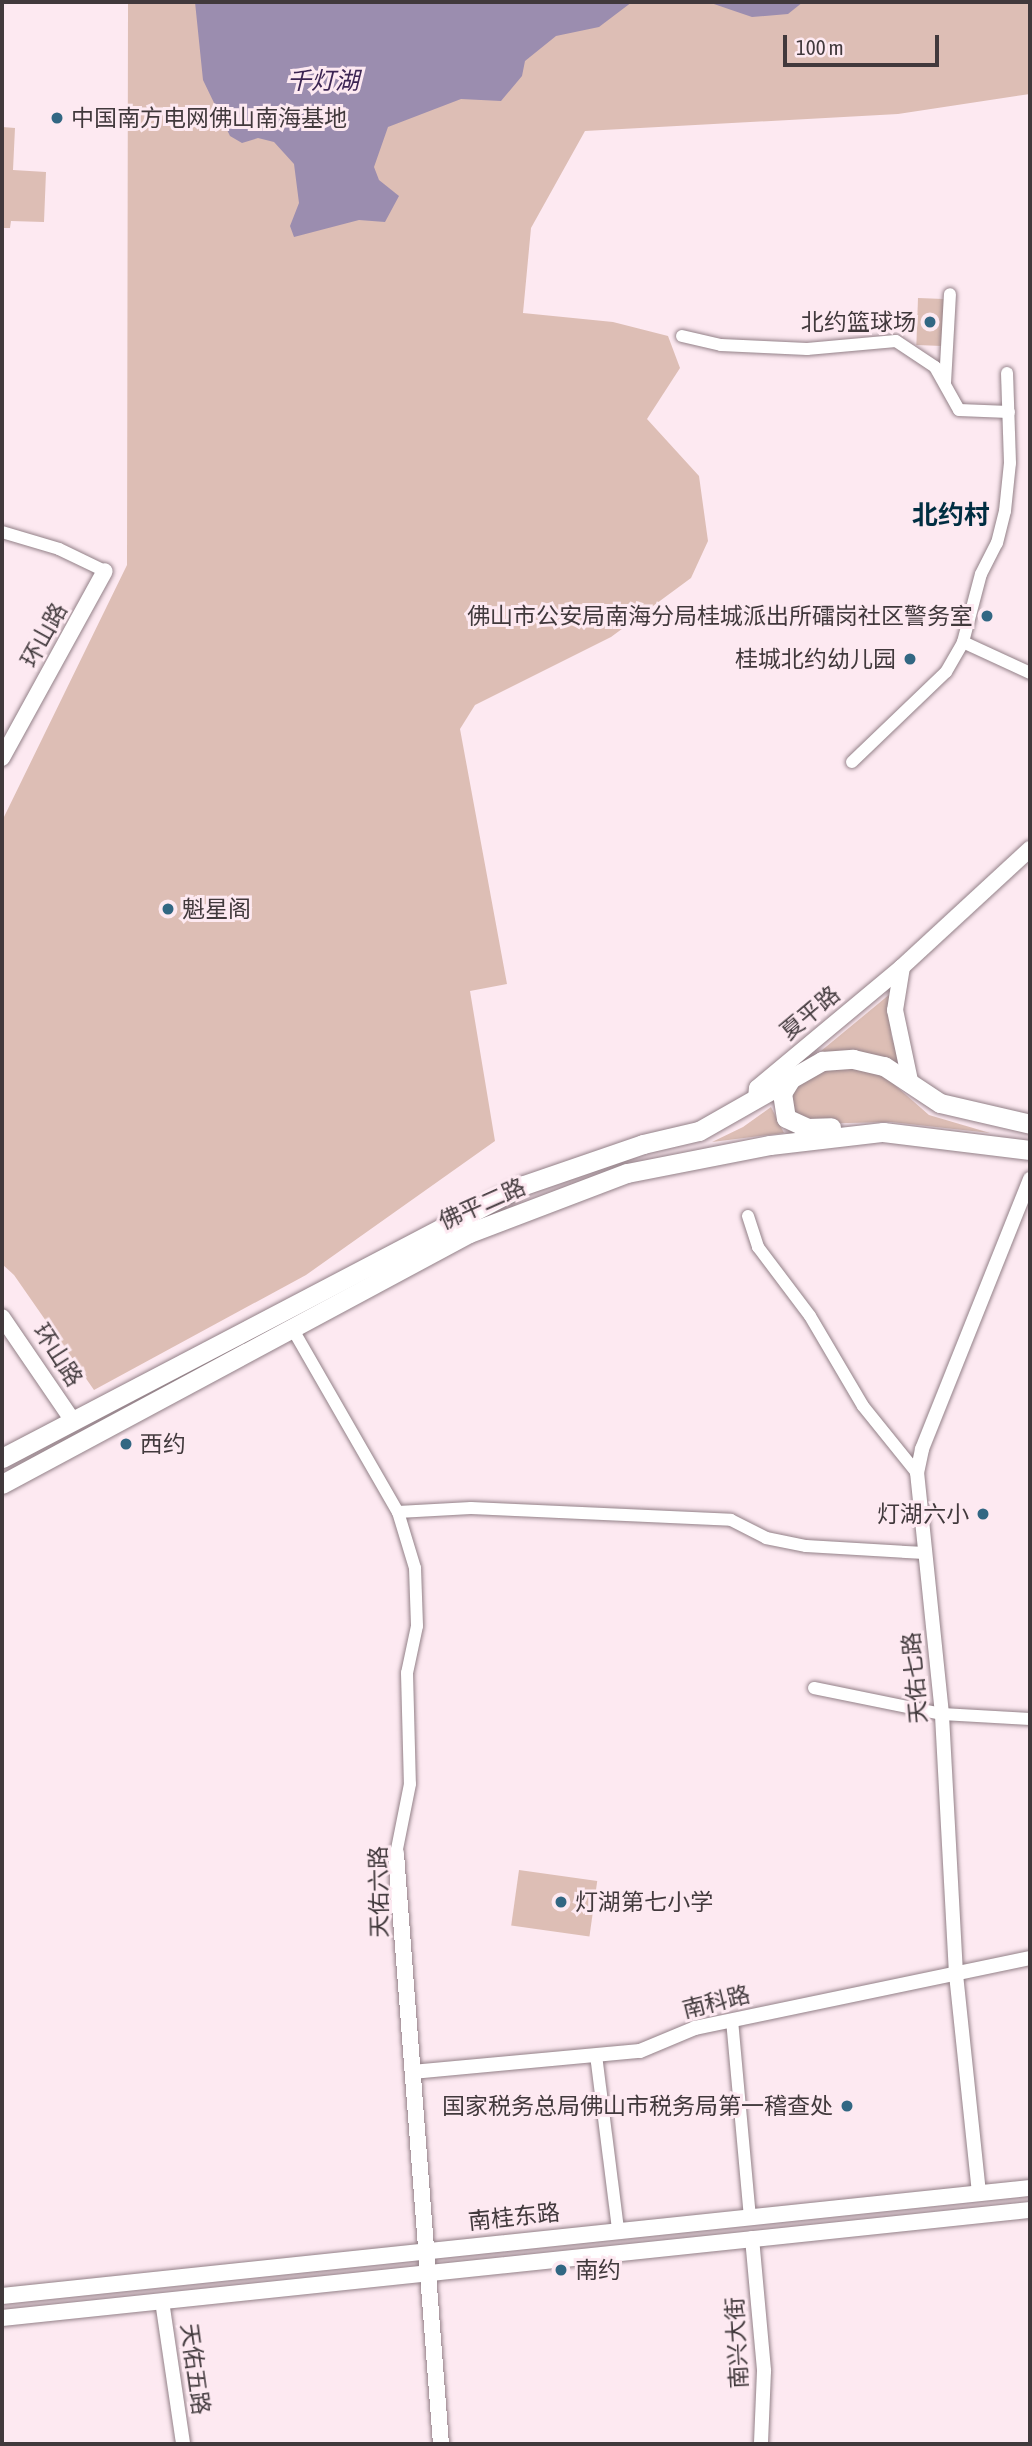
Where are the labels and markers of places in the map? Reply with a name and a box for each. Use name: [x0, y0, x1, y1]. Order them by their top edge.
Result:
place label: 中国南方电网佛山南海基地: [71, 104, 347, 132]
marker: 中国南方电网佛山南海基地: [49, 110, 65, 126]
place label: 北约篮球场: [801, 308, 916, 336]
marker: 北约篮球场: [922, 314, 938, 330]
place label: 佛山市公安局南海分局桂城派出所礌岗社区警务室: [467, 602, 973, 630]
marker: 佛山市公安局南海分局桂城派出所礌岗社区警务室: [979, 608, 995, 624]
place label: 桂城北约幼儿园: [735, 645, 896, 673]
marker: 桂城北约幼儿园: [902, 651, 918, 667]
place label: 魁星阁: [182, 895, 251, 923]
marker: 魁星阁: [160, 901, 176, 917]
place label: 西约: [140, 1430, 186, 1458]
marker: 西约: [118, 1436, 134, 1452]
place label: 灯湖六小: [877, 1500, 969, 1528]
marker: 灯湖六小: [975, 1506, 991, 1522]
place label: 灯湖第七小学: [575, 1888, 713, 1916]
marker: 灯湖第七小学: [553, 1894, 569, 1910]
place label: 国家税务总局佛山市税务局第一稽查处: [442, 2092, 833, 2120]
marker: 国家税务总局佛山市税务局第一稽查处: [839, 2098, 855, 2114]
place label: 南约: [575, 2256, 621, 2284]
marker: 南约: [553, 2262, 569, 2278]

